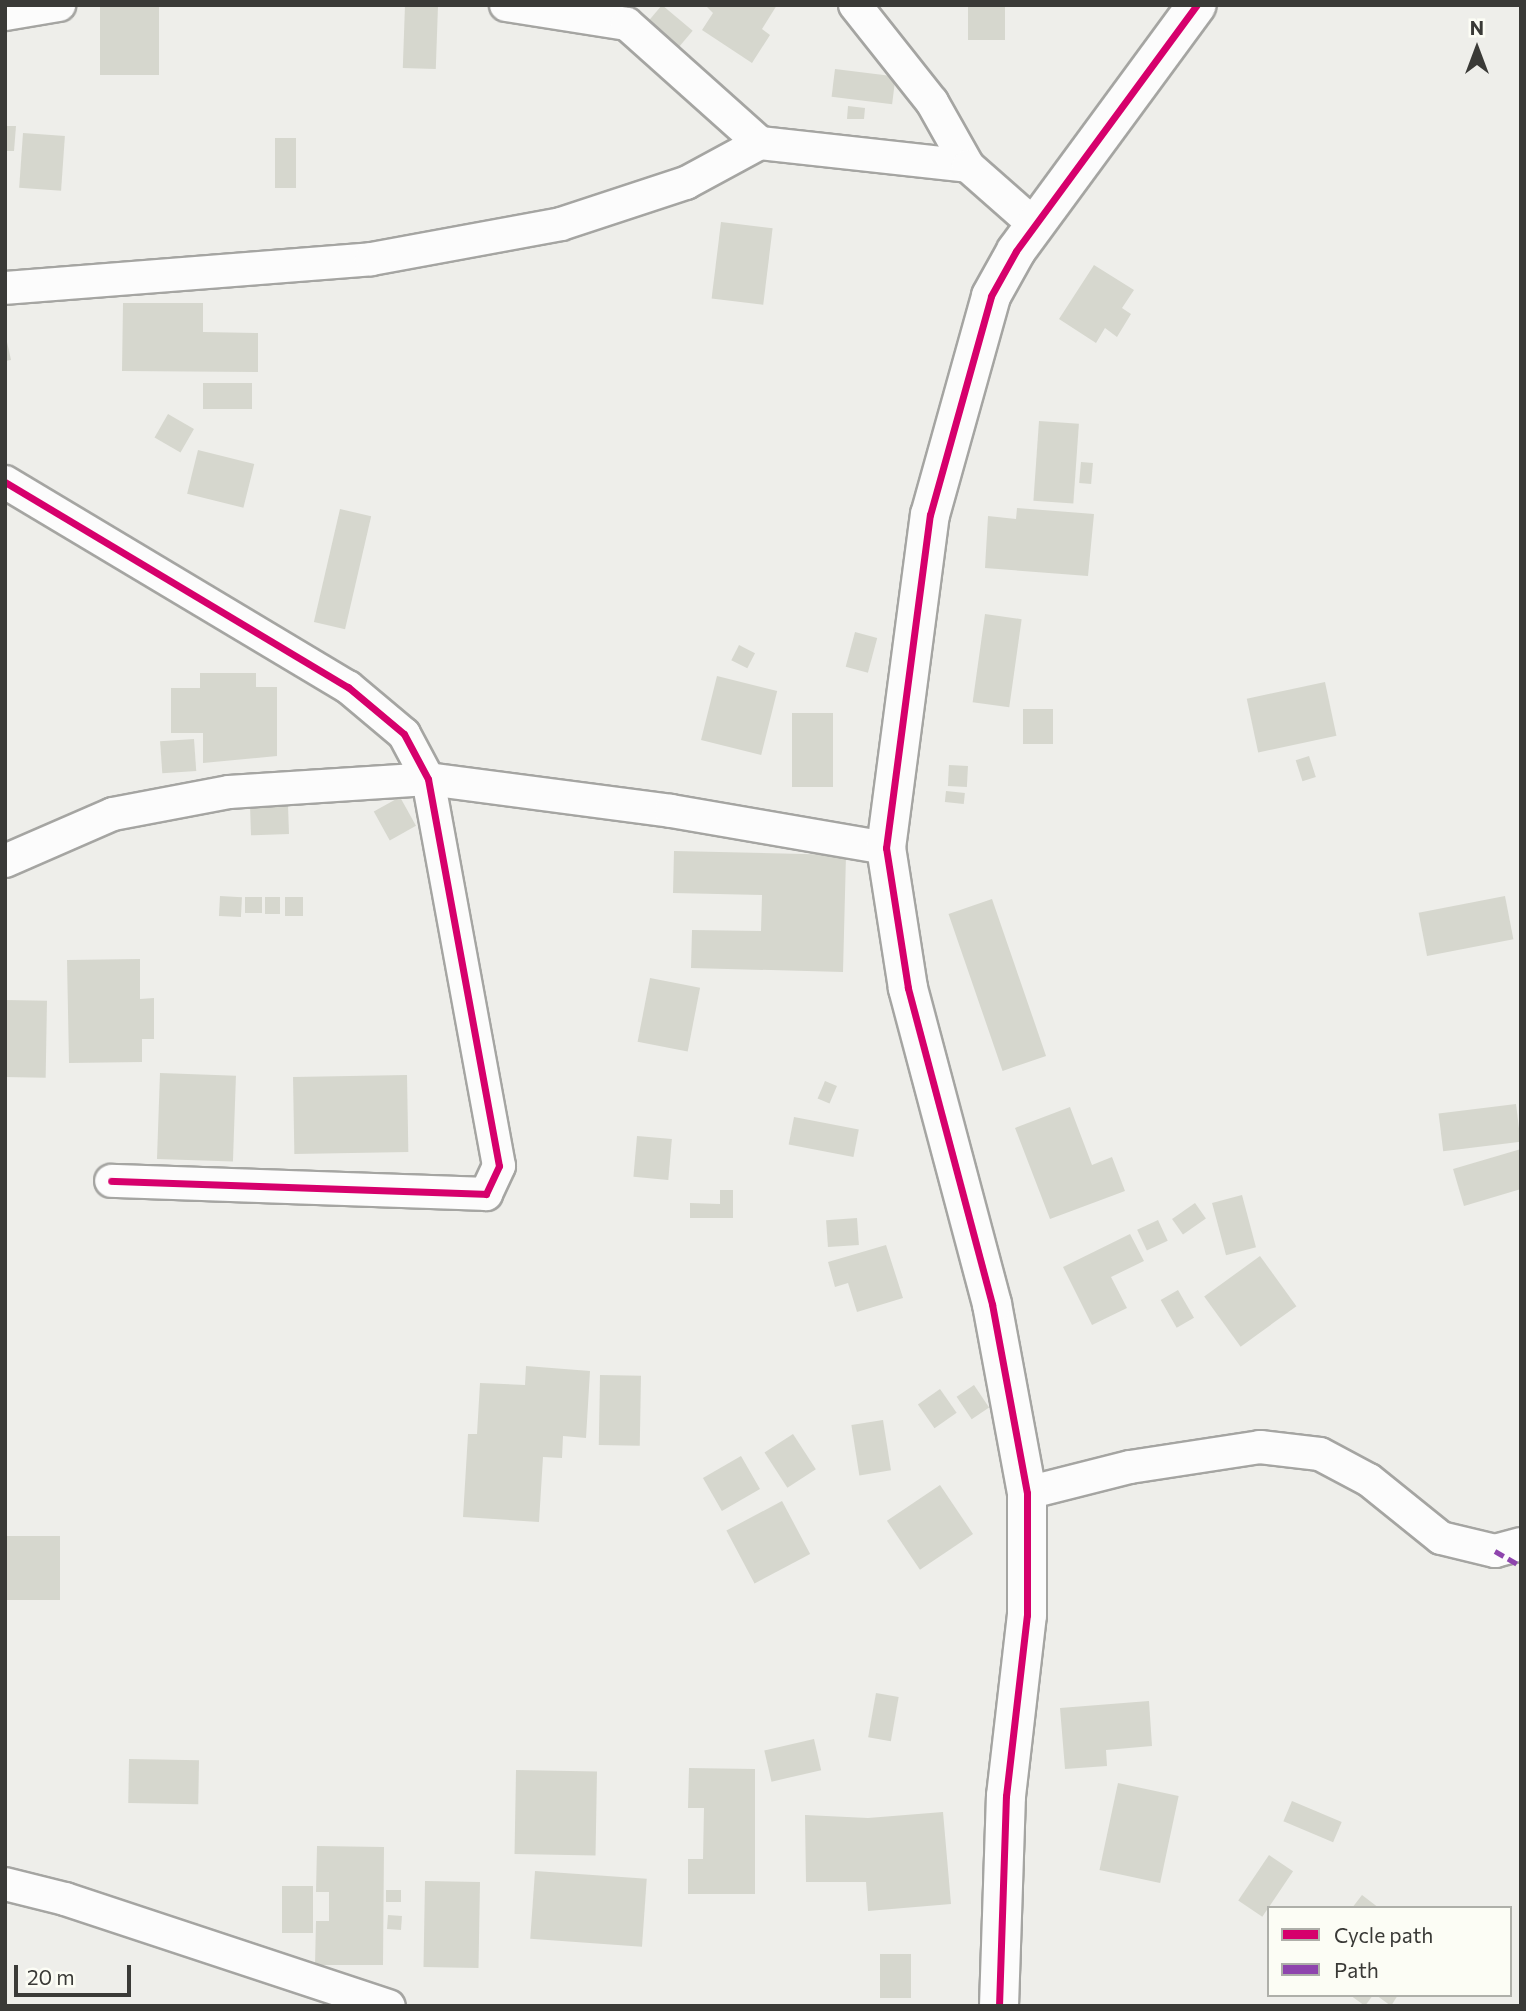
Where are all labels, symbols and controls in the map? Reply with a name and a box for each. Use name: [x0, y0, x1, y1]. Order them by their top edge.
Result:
north arrow: [1442, 14, 1512, 84]
text: N: [1470, 16, 1484, 39]
legend: [1267, 1906, 1512, 1997]
text: Cycle path: [1334, 1922, 1433, 1947]
scale bar: [18, 1952, 135, 1996]
text: Path: [1334, 1957, 1379, 1982]
text: 20 m: [27, 1964, 75, 1989]

